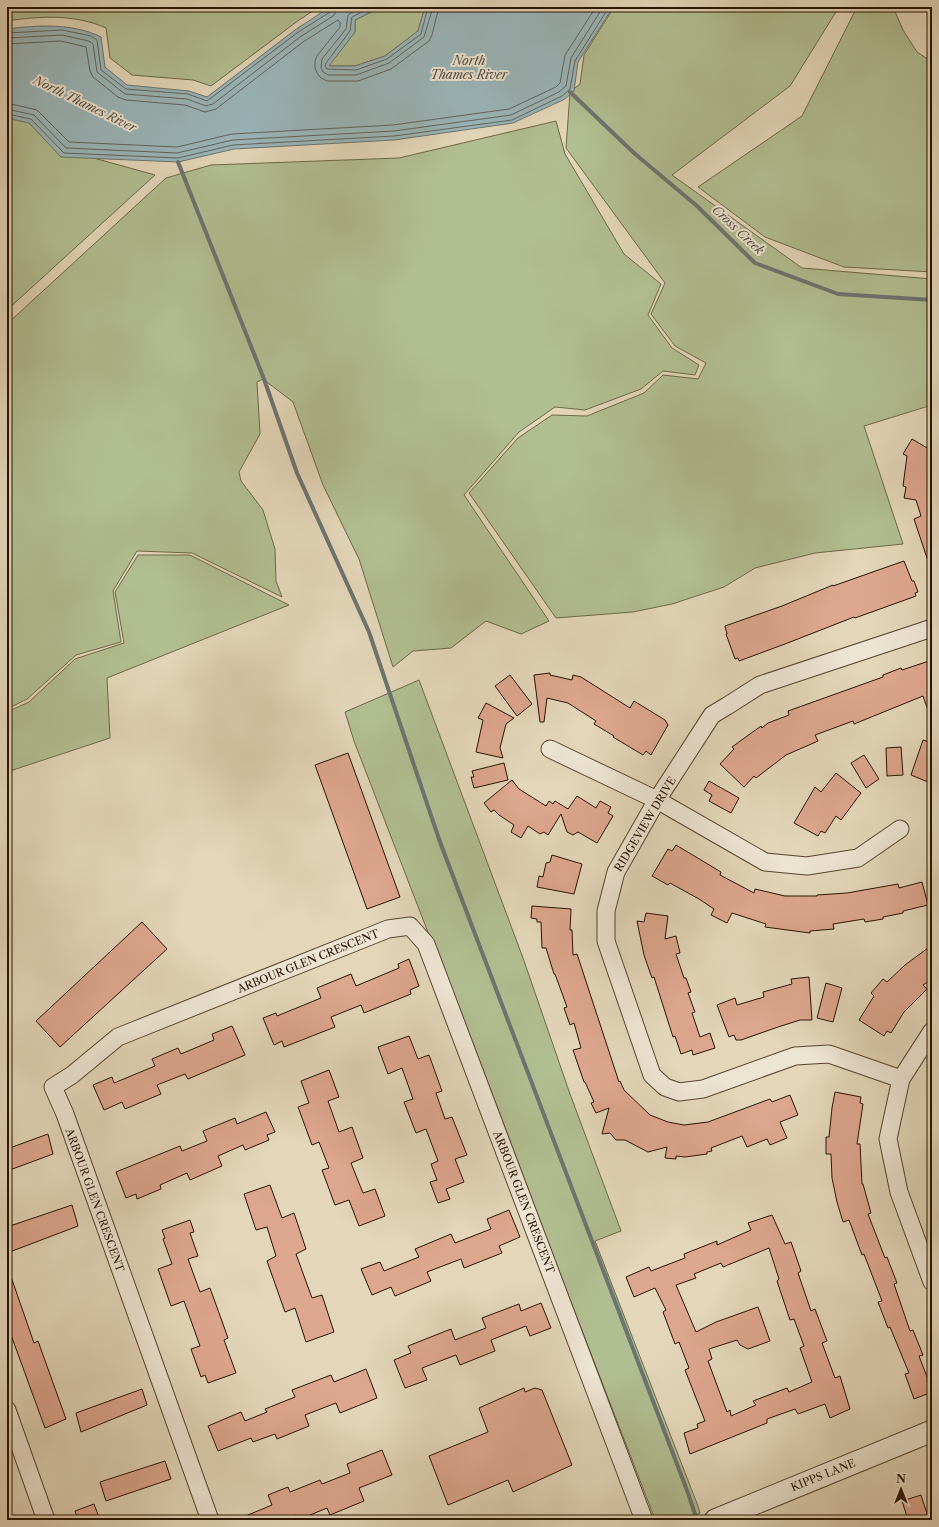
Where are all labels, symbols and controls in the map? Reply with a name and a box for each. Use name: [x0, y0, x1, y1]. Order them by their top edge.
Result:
water label: North Thames River: [431, 53, 509, 82]
water label: North Thames River: [30, 72, 140, 136]
water label: Cross Creek: [709, 202, 768, 258]
street label: RIDGEVIEW DRIVE: [611, 774, 679, 874]
street label: ARBOUR GLEN CRESCENT: [234, 926, 382, 996]
street label: ARBOUR GLEN CRESCENT: [62, 1125, 128, 1274]
street label: ARBOUR GLEN CRESCENT: [490, 1128, 558, 1276]
street label: KIPPS LANE: [789, 1455, 858, 1494]
north arrow: [881, 1469, 921, 1509]
text: N: [896, 1472, 906, 1486]

